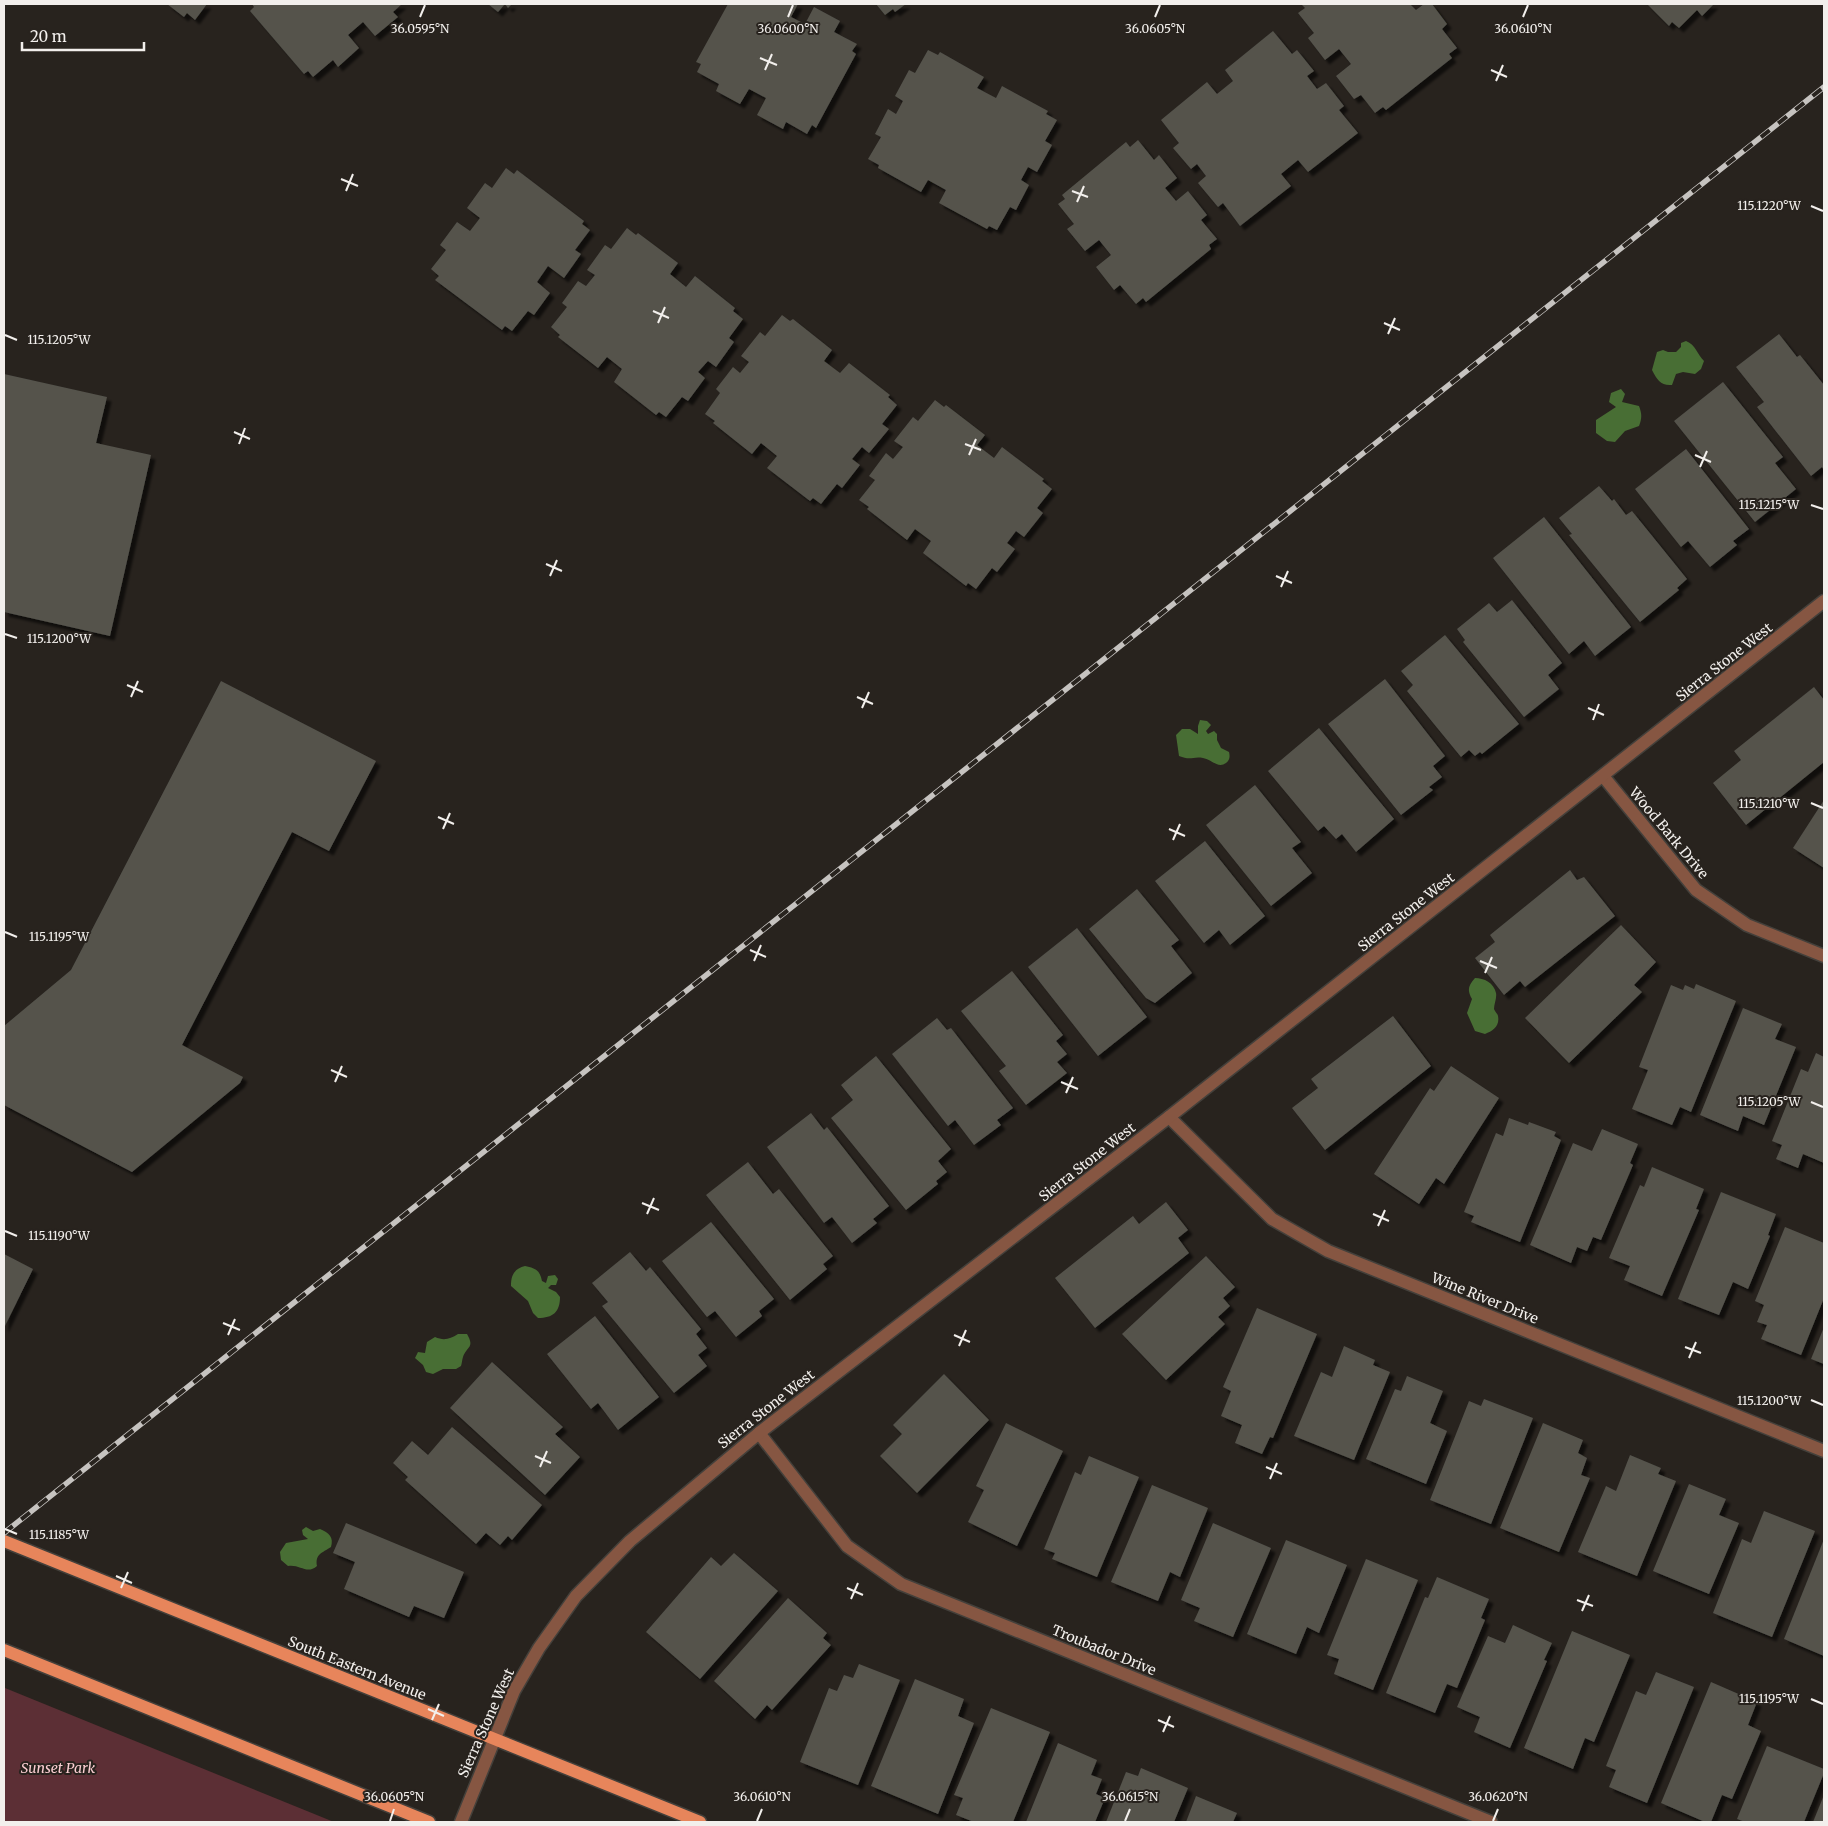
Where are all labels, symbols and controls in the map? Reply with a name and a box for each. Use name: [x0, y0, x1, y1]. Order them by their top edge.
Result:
scale bar: [22, 20, 145, 52]
text: 36.0595°N: [391, 21, 450, 36]
text: 36.0600°N: [757, 21, 819, 36]
text: 36.0605°N: [1125, 21, 1186, 36]
text: 36.0610°N: [1494, 21, 1552, 36]
text: 20 m: [30, 27, 67, 46]
text: 115.1220°W: [1737, 198, 1802, 213]
text: 115.1205°W: [28, 332, 91, 347]
text: 115.1215°W: [1739, 497, 1800, 512]
street label: Sierra Stone West: [1672, 618, 1776, 705]
text: 115.1200°W: [27, 631, 92, 646]
street label: Wood Bark Drive: [1625, 783, 1712, 882]
text: 115.1210°W: [1738, 796, 1801, 811]
street label: Sierra Stone West: [1354, 868, 1458, 955]
text: 115.1195°W: [29, 929, 90, 944]
text: 115.1205°W: [1738, 1094, 1801, 1109]
street label: Sierra Stone West: [1035, 1118, 1139, 1205]
text: 115.1190°W: [28, 1228, 91, 1243]
street label: Wine River Drive: [1428, 1268, 1541, 1328]
street label: Sierra Stone West: [714, 1365, 818, 1452]
text: 115.1200°W: [1737, 1393, 1802, 1408]
text: 115.1185°W: [29, 1527, 90, 1542]
street label: Troubador Drive: [1049, 1621, 1159, 1679]
street label: South Eastern Avenue: [285, 1632, 429, 1704]
street label: Sierra Stone West: [454, 1665, 518, 1780]
text: 115.1195°W: [1739, 1691, 1800, 1706]
park label: Sunset Park: [21, 1759, 95, 1777]
text: 36.0605°N: [364, 1789, 425, 1804]
text: 36.0610°N: [733, 1789, 791, 1804]
text: 36.0615°N: [1102, 1789, 1159, 1804]
text: 36.0620°N: [1468, 1789, 1529, 1804]

